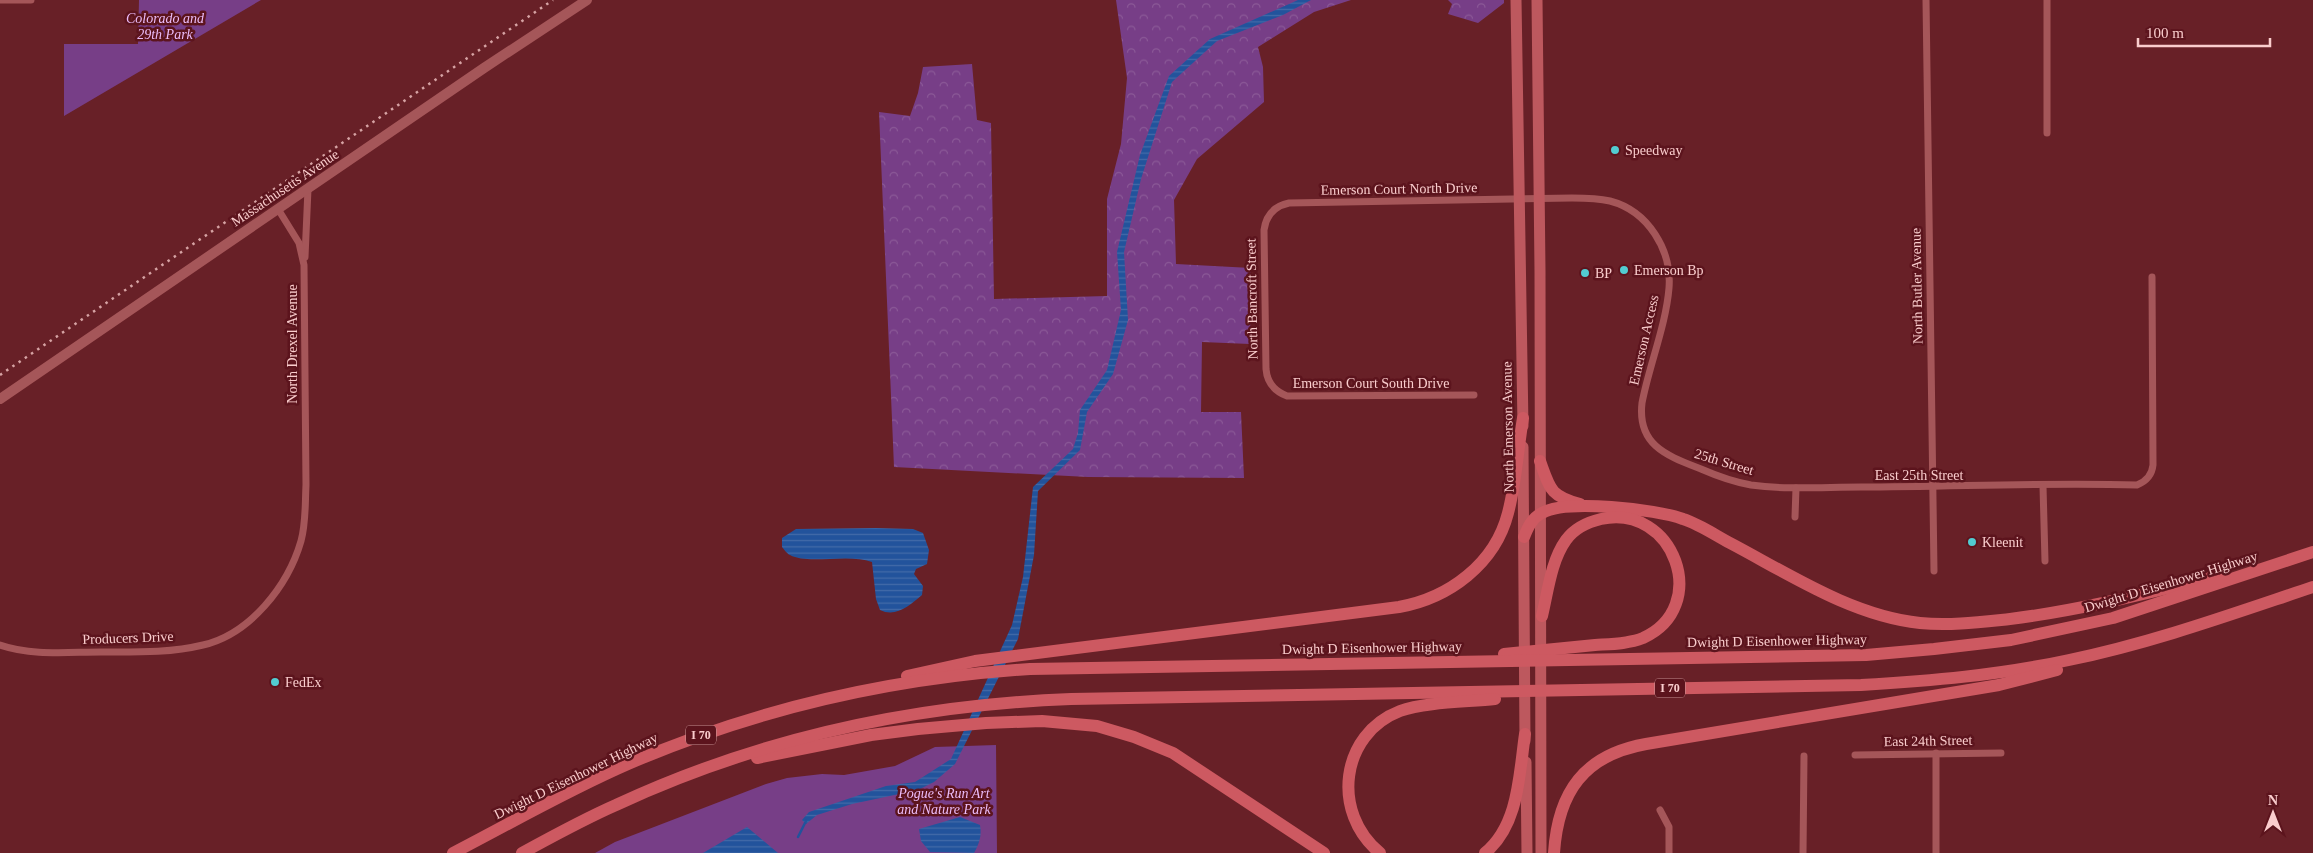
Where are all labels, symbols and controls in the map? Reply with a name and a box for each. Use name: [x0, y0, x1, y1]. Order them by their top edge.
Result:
park label: Colorado and 29th Park: [126, 11, 205, 42]
scale bar: [2138, 15, 2270, 47]
text: 100 m: [2146, 25, 2184, 41]
place label: Speedway: [1625, 143, 1683, 158]
marker: Speedway: [1609, 144, 1621, 156]
street label: Massachusetts Avenue: [229, 147, 341, 229]
street label: Emerson Court North Drive: [1321, 180, 1477, 198]
street label: North Butler Avenue: [1908, 228, 1926, 344]
street label: North Bancroft Street: [1243, 238, 1261, 360]
place label: Emerson Bp: [1634, 263, 1704, 278]
marker: Emerson Bp: [1618, 264, 1630, 276]
place label: BP: [1595, 266, 1612, 281]
marker: BP: [1579, 267, 1591, 279]
street label: North Drexel Avenue: [285, 284, 300, 404]
street label: Emerson Access: [1626, 293, 1662, 387]
street label: North Emerson Avenue: [1499, 361, 1517, 493]
street label: Emerson Court South Drive: [1293, 376, 1449, 391]
street label: 25th Street: [1693, 446, 1755, 478]
street label: East 25th Street: [1875, 468, 1963, 483]
place label: Kleenit: [1982, 535, 2023, 550]
marker: Kleenit: [1966, 536, 1978, 548]
street label: Dwight D Eisenhower Highway: [2083, 549, 2259, 615]
street label: Producers Drive: [82, 629, 174, 647]
street label: Dwight D Eisenhower Highway: [1687, 632, 1867, 650]
street label: Dwight D Eisenhower Highway: [1282, 639, 1462, 657]
place label: FedEx: [285, 675, 322, 690]
marker: FedEx: [269, 676, 281, 688]
road number: I 70: [1655, 678, 1685, 698]
road number: I 70: [686, 726, 716, 744]
street label: Dwight D Eisenhower Highway: [492, 730, 660, 822]
street label: East 24th Street: [1884, 733, 1973, 749]
park label: Pogue's Run Art and Nature Park: [897, 786, 992, 817]
north arrow: [2248, 788, 2298, 838]
text: N: [2268, 793, 2278, 808]

